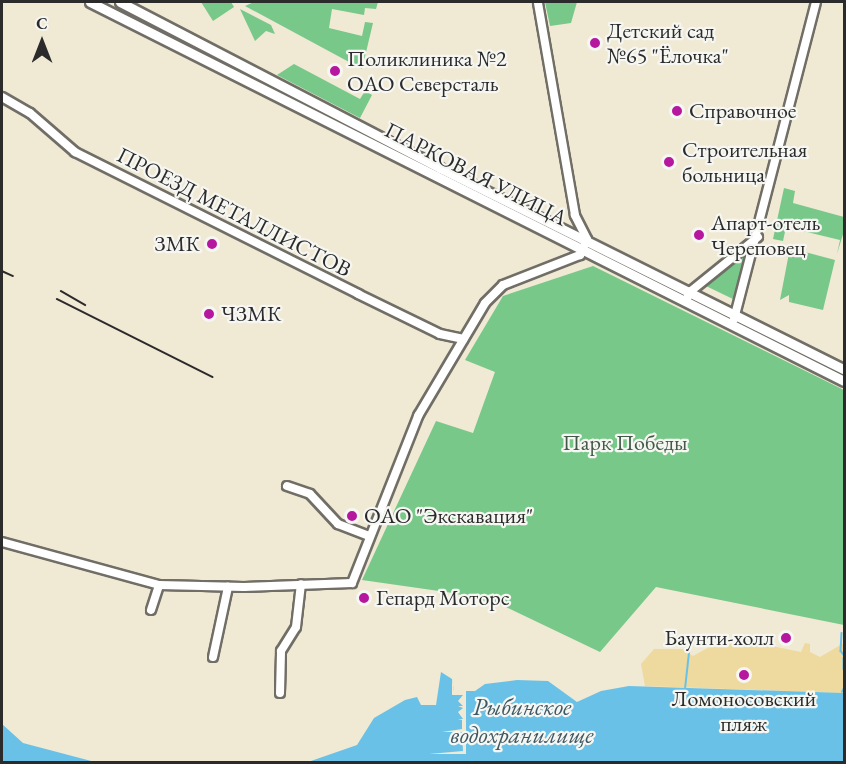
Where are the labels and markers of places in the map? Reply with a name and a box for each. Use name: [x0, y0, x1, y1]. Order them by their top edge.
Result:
place label: Детский сад №65 "Ёлочка": [607, 17, 729, 68]
marker: Детский сад №65 "Ёлочка": [588, 36, 602, 50]
place label: Поликлиника №2 ОАО Северсталь: [347, 45, 507, 96]
marker: Поликлиника №2 ОАО Северсталь: [328, 64, 342, 78]
place label: Справочное: [689, 98, 796, 124]
marker: Справочное: [670, 104, 684, 118]
place label: Строительная больница: [682, 136, 807, 188]
marker: Строительная больница: [660, 153, 678, 171]
place label: Апарт-отель Череповец: [711, 209, 820, 260]
marker: Апарт-отель Череповец: [692, 228, 706, 242]
place label: ЗМК: [154, 231, 200, 257]
marker: ЗМК: [205, 237, 219, 251]
place label: ЧЗМК: [221, 301, 281, 327]
marker: ЧЗМК: [202, 307, 216, 321]
place label: ОАО "Экскавация": [364, 503, 533, 529]
marker: ОАО "Экскавация": [345, 509, 359, 523]
place label: Гепард Моторс: [376, 585, 510, 611]
marker: Гепард Моторс: [357, 591, 371, 605]
place label: Баунти-холл: [664, 625, 774, 651]
marker: Баунти-холл: [779, 631, 793, 645]
marker: Ломоносовский пляж: [737, 668, 751, 682]
place label: Ломоносовский пляж: [672, 685, 816, 736]

